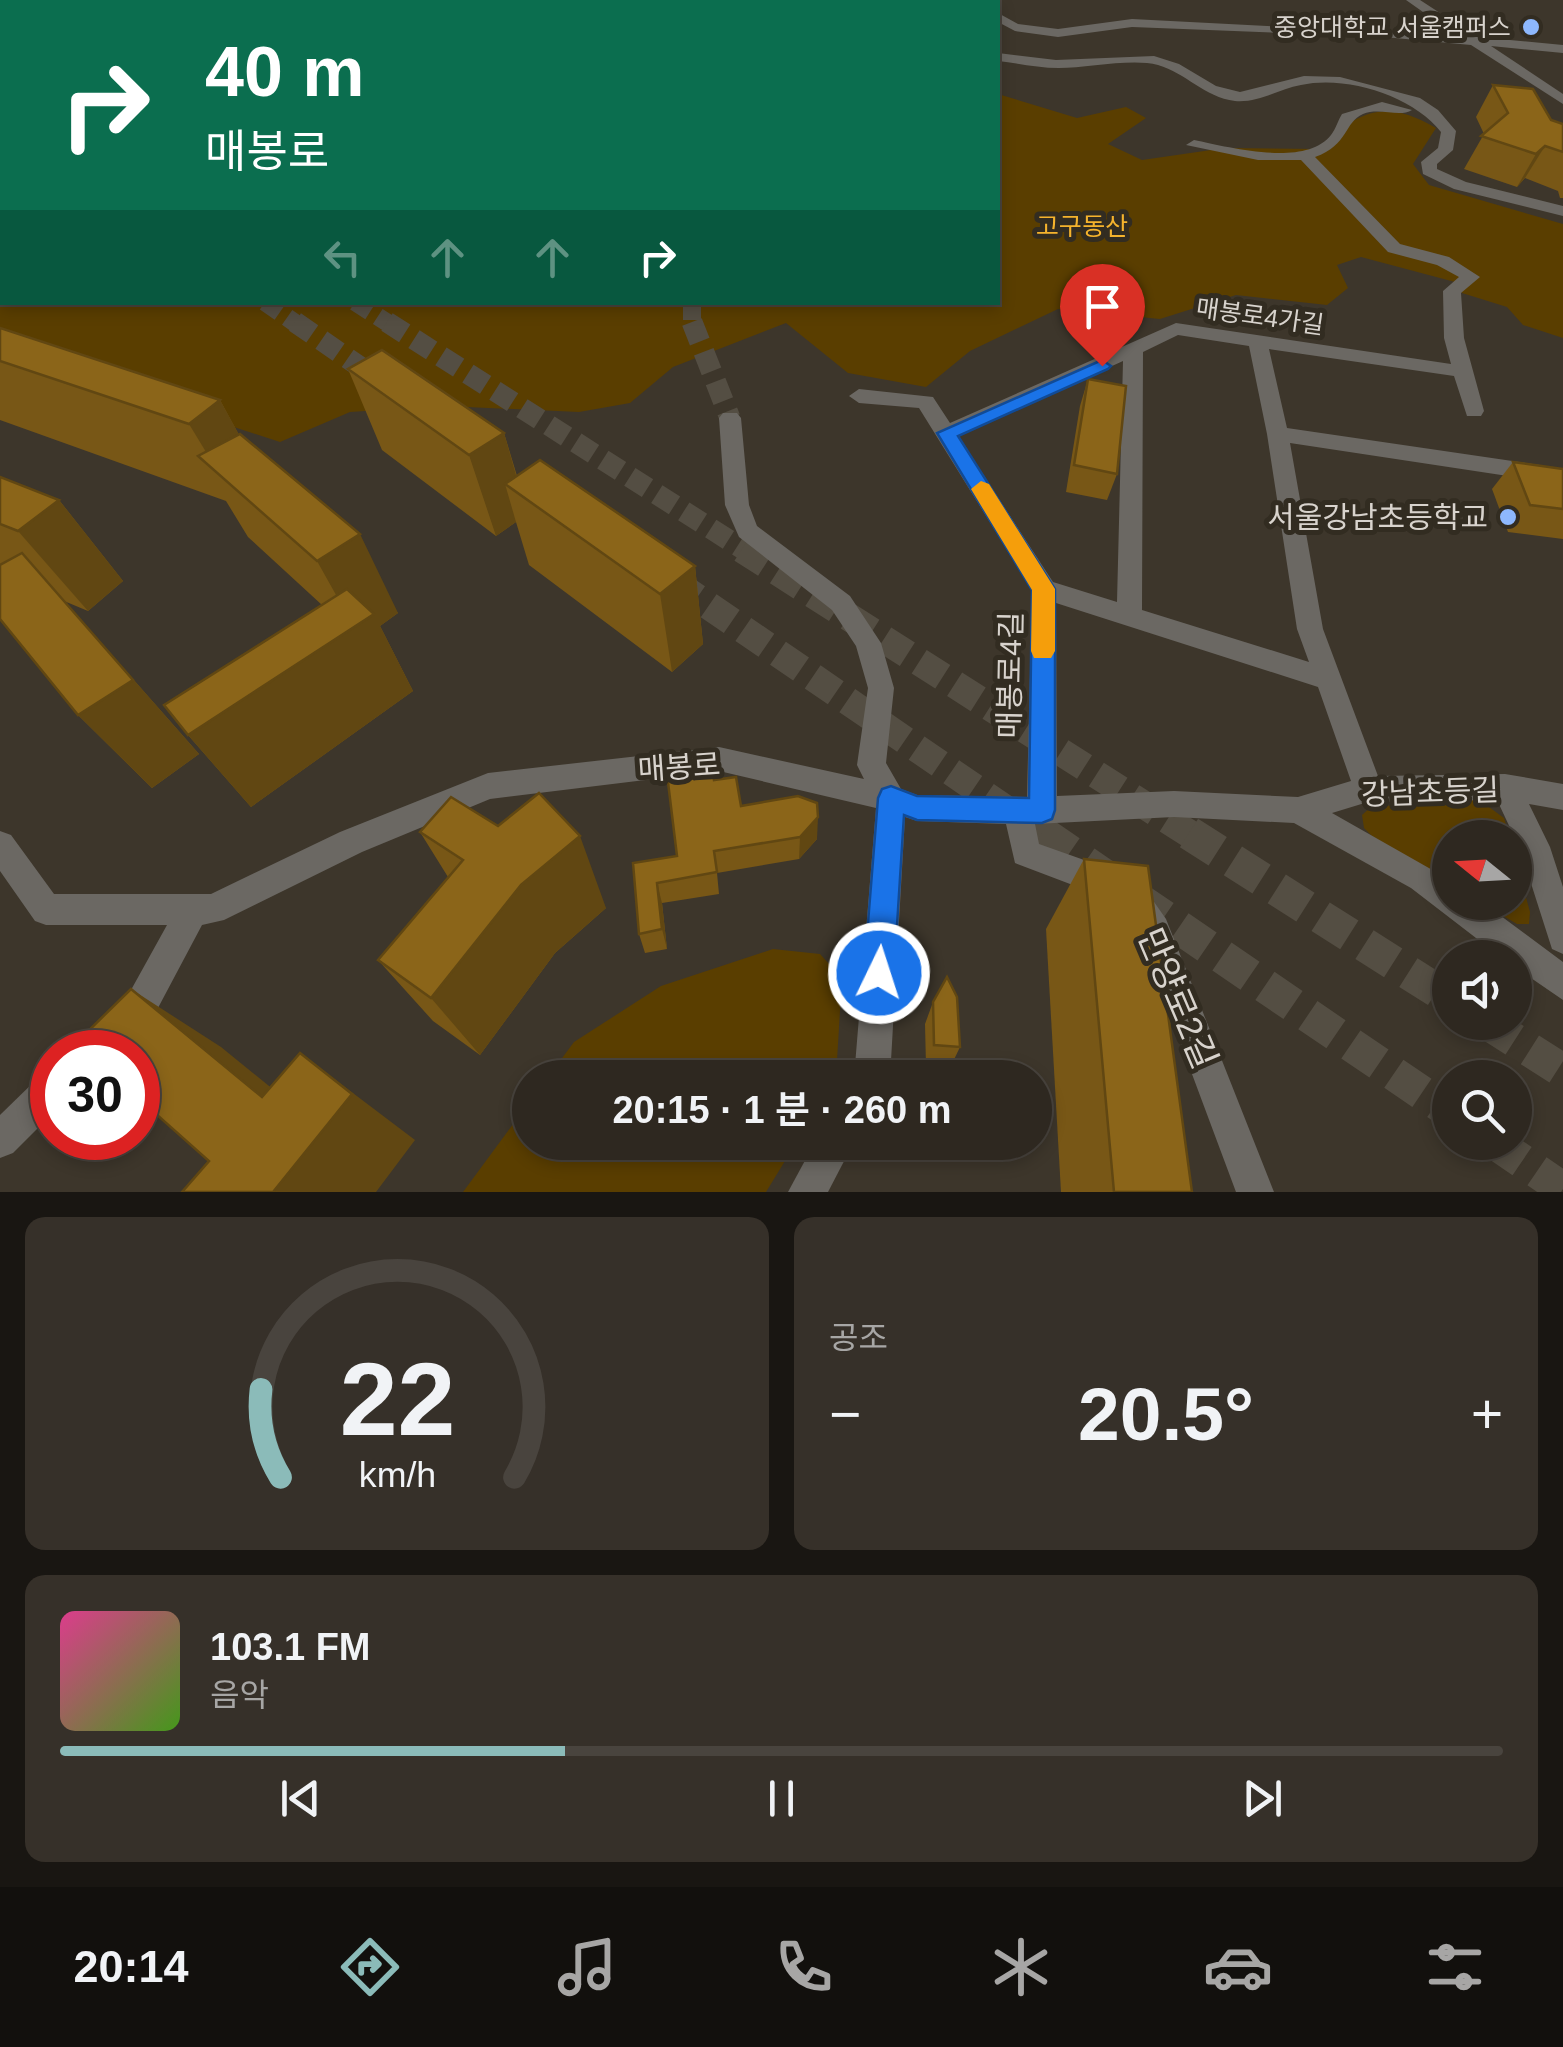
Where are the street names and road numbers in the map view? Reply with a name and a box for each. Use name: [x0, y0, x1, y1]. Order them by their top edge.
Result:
street label: 매봉로4가길: [1194, 293, 1326, 339]
street label: 매봉로4길: [992, 611, 1028, 739]
street label: 매봉로: [637, 748, 721, 786]
street label: 강남초등길: [1360, 773, 1500, 811]
street label: 만양로2길: [1131, 922, 1225, 1074]

